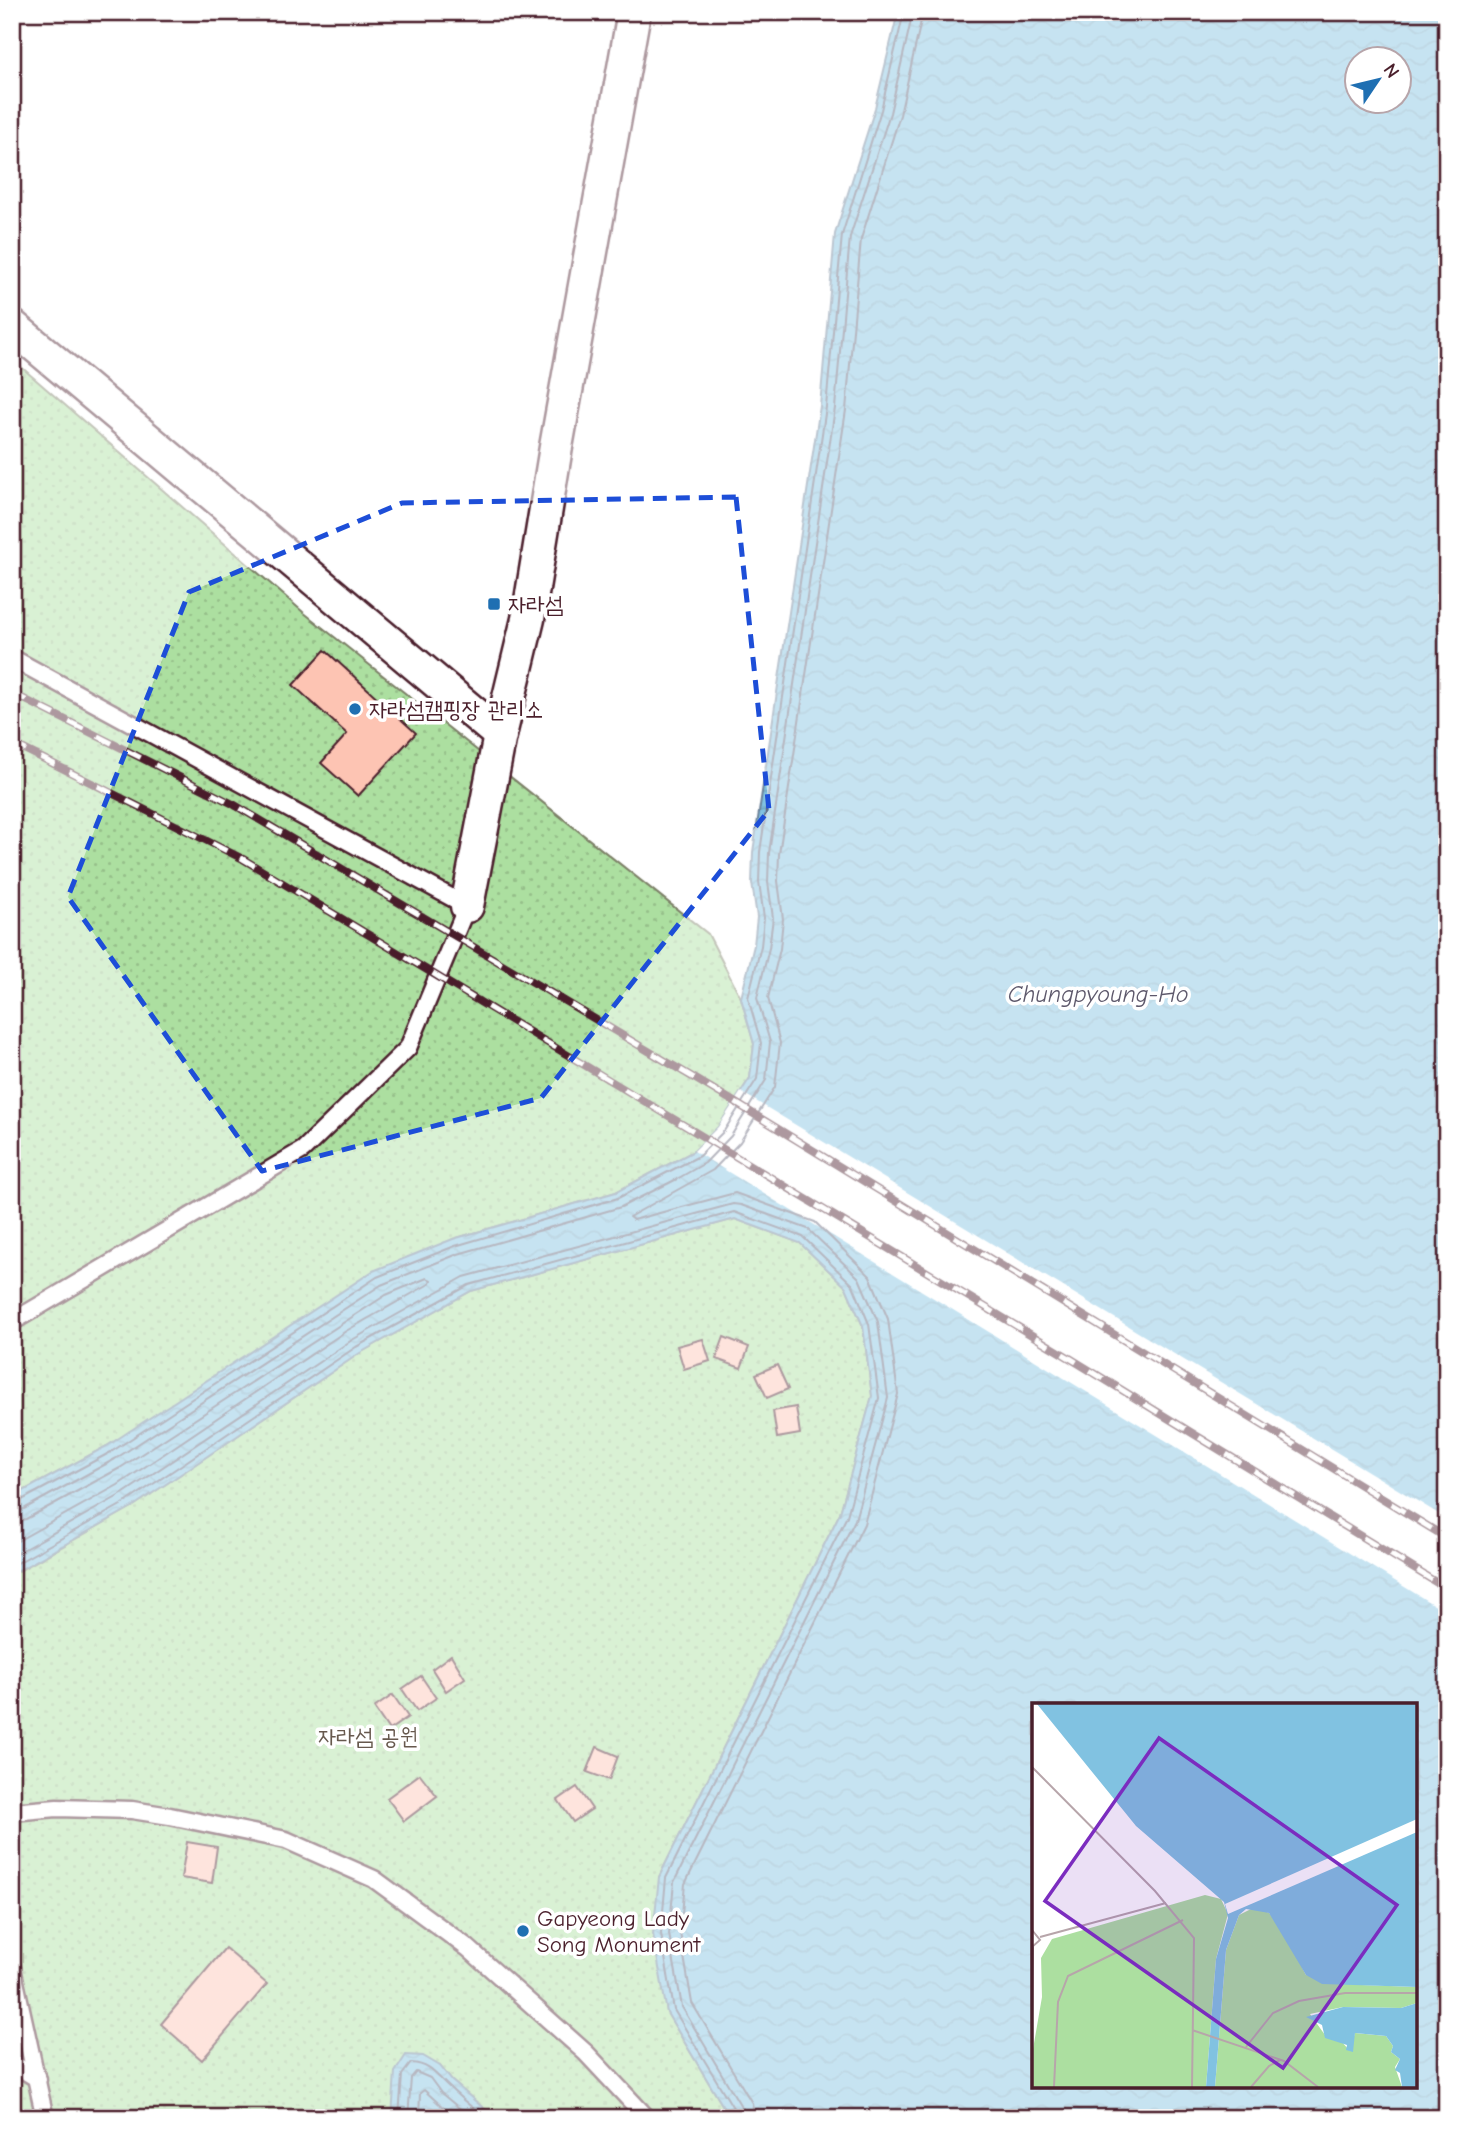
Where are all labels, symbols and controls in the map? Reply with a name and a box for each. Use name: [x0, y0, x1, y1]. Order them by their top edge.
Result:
north arrow: [1344, 46, 1414, 116]
text: N: [1379, 59, 1404, 82]
place label: 자라섬: [508, 591, 564, 618]
marker: 자라섬: [486, 596, 502, 612]
place label: 자라섬캠핑장 관리소: [369, 696, 543, 723]
marker: 자라섬캠핑장 관리소: [347, 701, 363, 717]
water label: Chungpyoung-Ho: [1008, 980, 1188, 1008]
inset map: [1032, 1703, 1417, 2088]
park label: 자라섬 공원: [318, 1723, 418, 1750]
place label: Gapyeong Lady Song Monument: [537, 1905, 702, 1958]
marker: Gapyeong Lady Song Monument: [515, 1923, 531, 1939]

